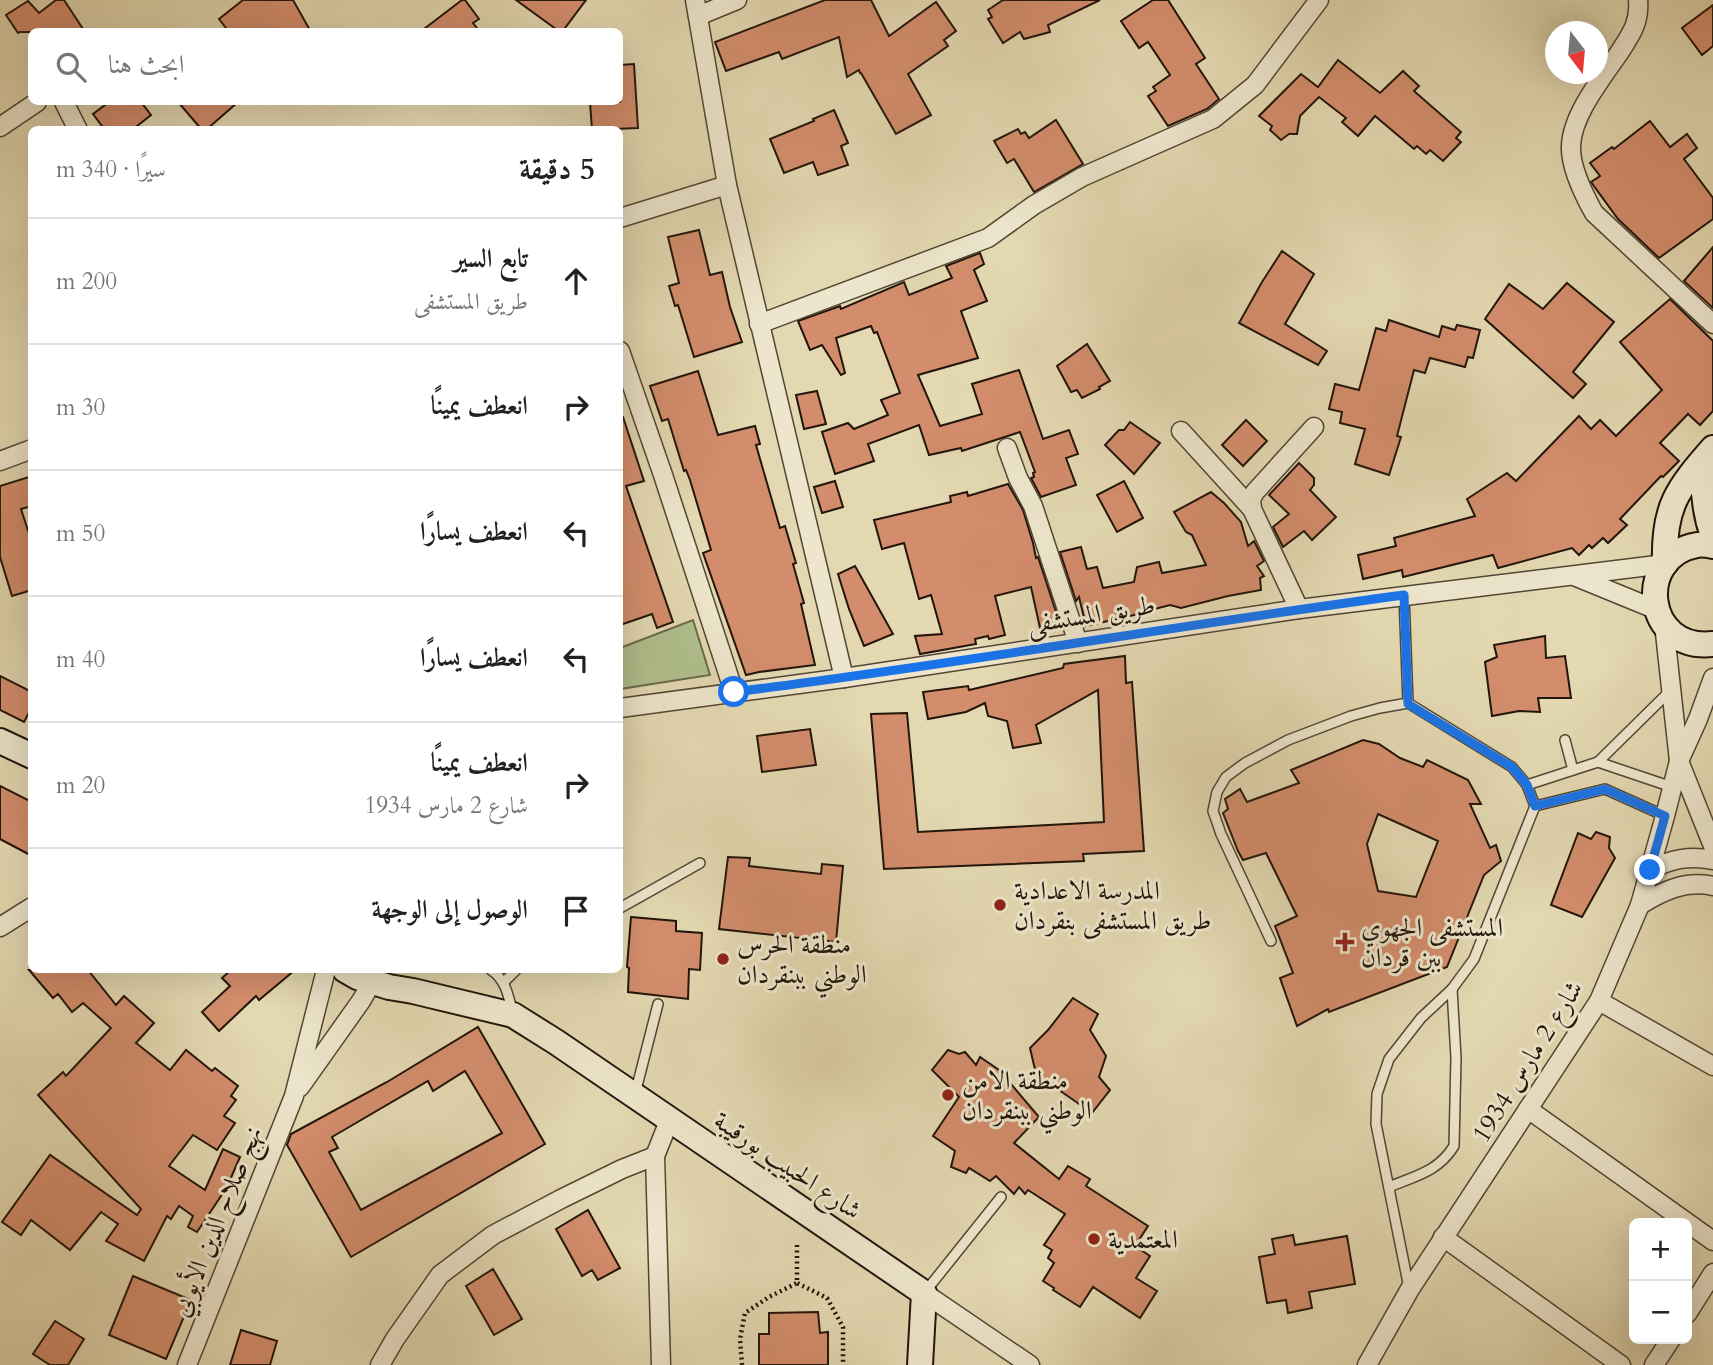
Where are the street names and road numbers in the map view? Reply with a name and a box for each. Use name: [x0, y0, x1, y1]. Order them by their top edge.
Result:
street label: طريق المستشفى: [1025, 587, 1158, 643]
street label: شارع 2 مارس 1934: [1464, 974, 1595, 1151]
street label: شارع الحبيب بورقيبة: [705, 1103, 869, 1231]
street label: نهج صلاح الدين الأيوبي: [161, 1120, 276, 1324]

